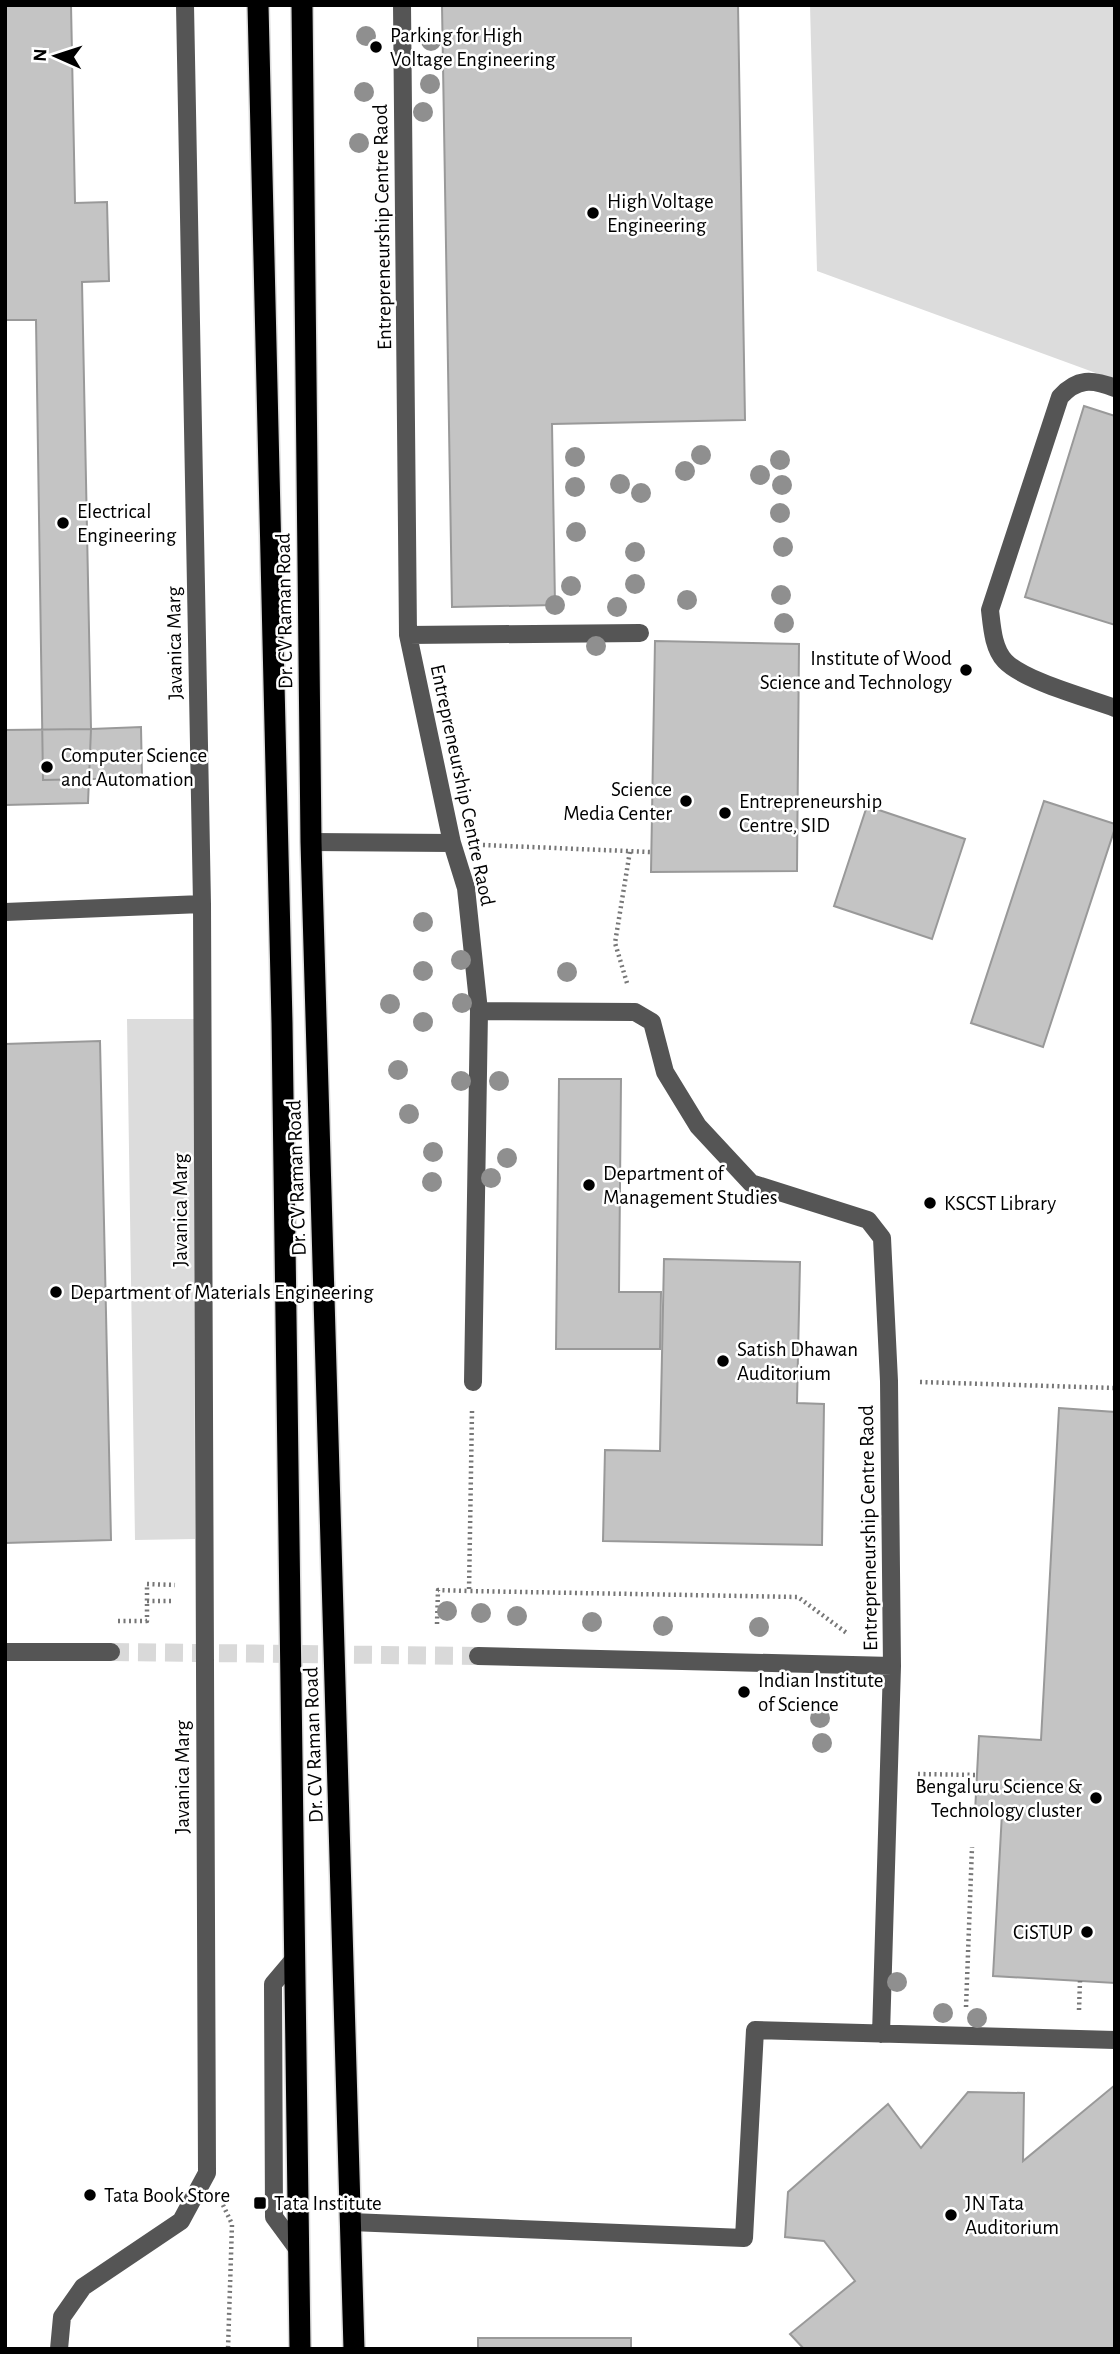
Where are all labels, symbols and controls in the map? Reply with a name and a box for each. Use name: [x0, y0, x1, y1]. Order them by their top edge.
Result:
north arrow: [21, 21, 91, 91]
place label: Parking for High Voltage Engineering: [390, 25, 556, 70]
marker: Parking for High Voltage Engineering: [368, 39, 384, 55]
text: N: [31, 48, 50, 62]
street label: Entrepreneurship Centre Raod: [370, 104, 395, 350]
place label: High Voltage Engineering: [607, 191, 714, 236]
marker: High Voltage Engineering: [585, 205, 601, 221]
place label: Electrical Engineering: [77, 501, 177, 546]
marker: Electrical Engineering: [55, 515, 71, 531]
street label: Dr. CV Raman Road: [273, 533, 296, 689]
street label: Javanica Marg: [163, 585, 186, 700]
place label: Institute of Wood Science and Technology: [760, 648, 952, 693]
street label: Entrepreneurship Centre Raod: [427, 662, 498, 908]
marker: Institute of Wood Science and Technology: [958, 662, 974, 678]
place label: Computer Science and Automation: [61, 745, 207, 790]
marker: Computer Science and Automation: [39, 759, 55, 775]
place label: Science Media Center: [563, 779, 672, 824]
place label: Entrepreneurship Centre, SID: [739, 791, 882, 836]
marker: Science Media Center: [678, 793, 694, 809]
marker: Entrepreneurship Centre, SID: [717, 805, 733, 821]
street label: Dr. CV Raman Road: [283, 1099, 310, 1256]
street label: Javanica Marg: [170, 1153, 191, 1267]
place label: Department of Management Studies: [603, 1163, 778, 1208]
marker: Department of Management Studies: [581, 1177, 597, 1193]
place label: KSCST Library: [944, 1193, 1056, 1214]
marker: KSCST Library: [922, 1195, 938, 1211]
place label: Department of Materials Engineering: [70, 1282, 374, 1303]
marker: Department of Materials Engineering: [48, 1284, 64, 1300]
place label: Satish Dhawan Auditorium: [737, 1339, 858, 1384]
marker: Satish Dhawan Auditorium: [715, 1353, 731, 1369]
street label: Entrepreneurship Centre Raod: [856, 1405, 881, 1651]
street label: Dr. CV Raman Road: [300, 1666, 327, 1823]
place label: Indian Institute of Science: [758, 1670, 883, 1715]
marker: Indian Institute of Science: [736, 1684, 752, 1700]
street label: Javanica Marg: [172, 1720, 193, 1834]
place label: Bengaluru Science & Technology cluster: [915, 1776, 1082, 1821]
marker: Bengaluru Science & Technology cluster: [1088, 1790, 1104, 1806]
place label: CiSTUP: [1013, 1922, 1073, 1943]
marker: CiSTUP: [1079, 1924, 1095, 1940]
place label: Tata Book Store: [104, 2185, 230, 2206]
marker: Tata Book Store: [82, 2187, 98, 2203]
place label: Tata Institute: [274, 2193, 382, 2214]
place label: JN Tata Auditorium: [965, 2193, 1059, 2238]
marker: Tata Institute: [252, 2195, 268, 2211]
marker: JN Tata Auditorium: [943, 2207, 959, 2223]

